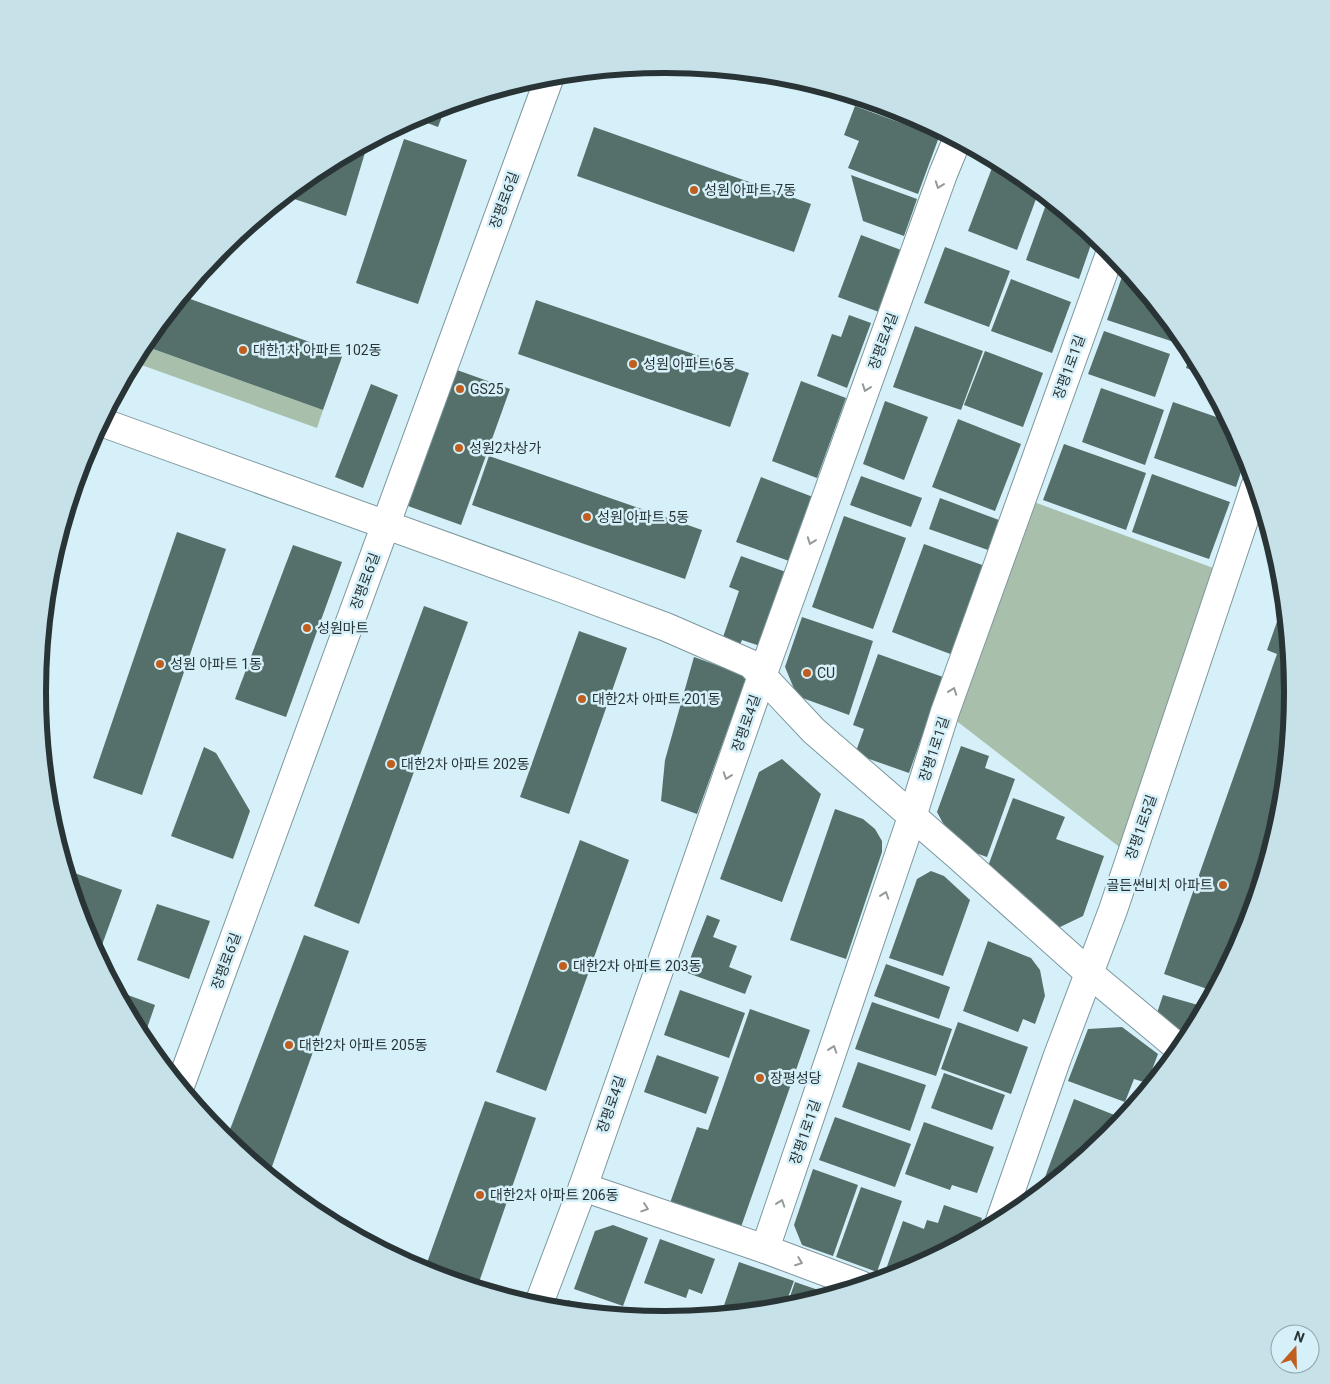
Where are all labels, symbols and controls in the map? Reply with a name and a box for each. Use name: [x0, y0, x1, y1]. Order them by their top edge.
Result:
street label: 장평로6길: [486, 169, 522, 231]
one-way arrow: [935, 181, 945, 189]
place label: 성원 아파트 7동: [704, 182, 796, 198]
marker: 성원 아파트 7동: [688, 184, 700, 196]
street label: 장평로4길: [865, 310, 901, 372]
street label: 장평1로1길: [1050, 333, 1088, 401]
place label: 대한1차 아파트 102동: [253, 342, 382, 358]
marker: 대한1차 아파트 102동: [237, 344, 249, 356]
place label: 성원 아파트 6동: [643, 356, 735, 372]
marker: 성원 아파트 6동: [627, 358, 639, 370]
place label: GS25: [470, 381, 504, 397]
marker: GS25: [454, 383, 466, 395]
one-way arrow: [862, 383, 872, 391]
place label: 성원2차상가: [469, 440, 541, 456]
marker: 성원2차상가: [453, 442, 465, 454]
place label: 성원 아파트 5동: [597, 509, 689, 525]
marker: 성원 아파트 5동: [581, 511, 593, 523]
one-way arrow: [807, 536, 817, 544]
street label: 장평로6길: [347, 550, 383, 612]
place label: 성원마트: [317, 620, 369, 636]
marker: 성원마트: [301, 622, 313, 634]
place label: 성원 아파트 1동: [170, 656, 262, 672]
marker: 성원 아파트 1동: [154, 658, 166, 670]
place label: CU: [817, 665, 835, 681]
marker: CU: [801, 667, 813, 679]
one-way arrow: [947, 687, 957, 696]
place label: 대한2차 아파트 201동: [592, 691, 721, 707]
street label: 장평로4길: [729, 692, 763, 754]
marker: 대한2차 아파트 201동: [576, 693, 588, 705]
street label: 장평1로1길: [916, 715, 952, 783]
place label: 대한2차 아파트 202동: [401, 756, 530, 772]
marker: 대한2차 아파트 202동: [385, 758, 397, 770]
one-way arrow: [723, 771, 733, 780]
street label: 장평1로5길: [1122, 793, 1160, 861]
place label: 골든썬비치 아파트: [1106, 877, 1213, 893]
marker: 골든썬비치 아파트: [1217, 879, 1229, 891]
one-way arrow: [880, 892, 890, 900]
street label: 장평로6길: [208, 930, 244, 992]
place label: 대한2차 아파트 203동: [573, 958, 702, 974]
marker: 대한2차 아파트 203동: [557, 960, 569, 972]
place label: 대한2차 아파트 205동: [299, 1037, 428, 1053]
marker: 대한2차 아파트 205동: [283, 1039, 295, 1051]
one-way arrow: [827, 1046, 837, 1054]
place label: 장평성당: [770, 1070, 822, 1086]
marker: 장평성당: [754, 1072, 766, 1084]
street label: 장평로4길: [594, 1073, 628, 1135]
street label: 장평1로1길: [786, 1098, 824, 1166]
place label: 대한2차 아파트 206동: [490, 1187, 619, 1203]
marker: 대한2차 아파트 206동: [474, 1189, 486, 1201]
one-way arrow: [775, 1199, 785, 1208]
one-way arrow: [641, 1202, 649, 1212]
one-way arrow: [794, 1256, 803, 1266]
north arrow: [1270, 1324, 1320, 1374]
text: N: [1292, 1328, 1307, 1346]

